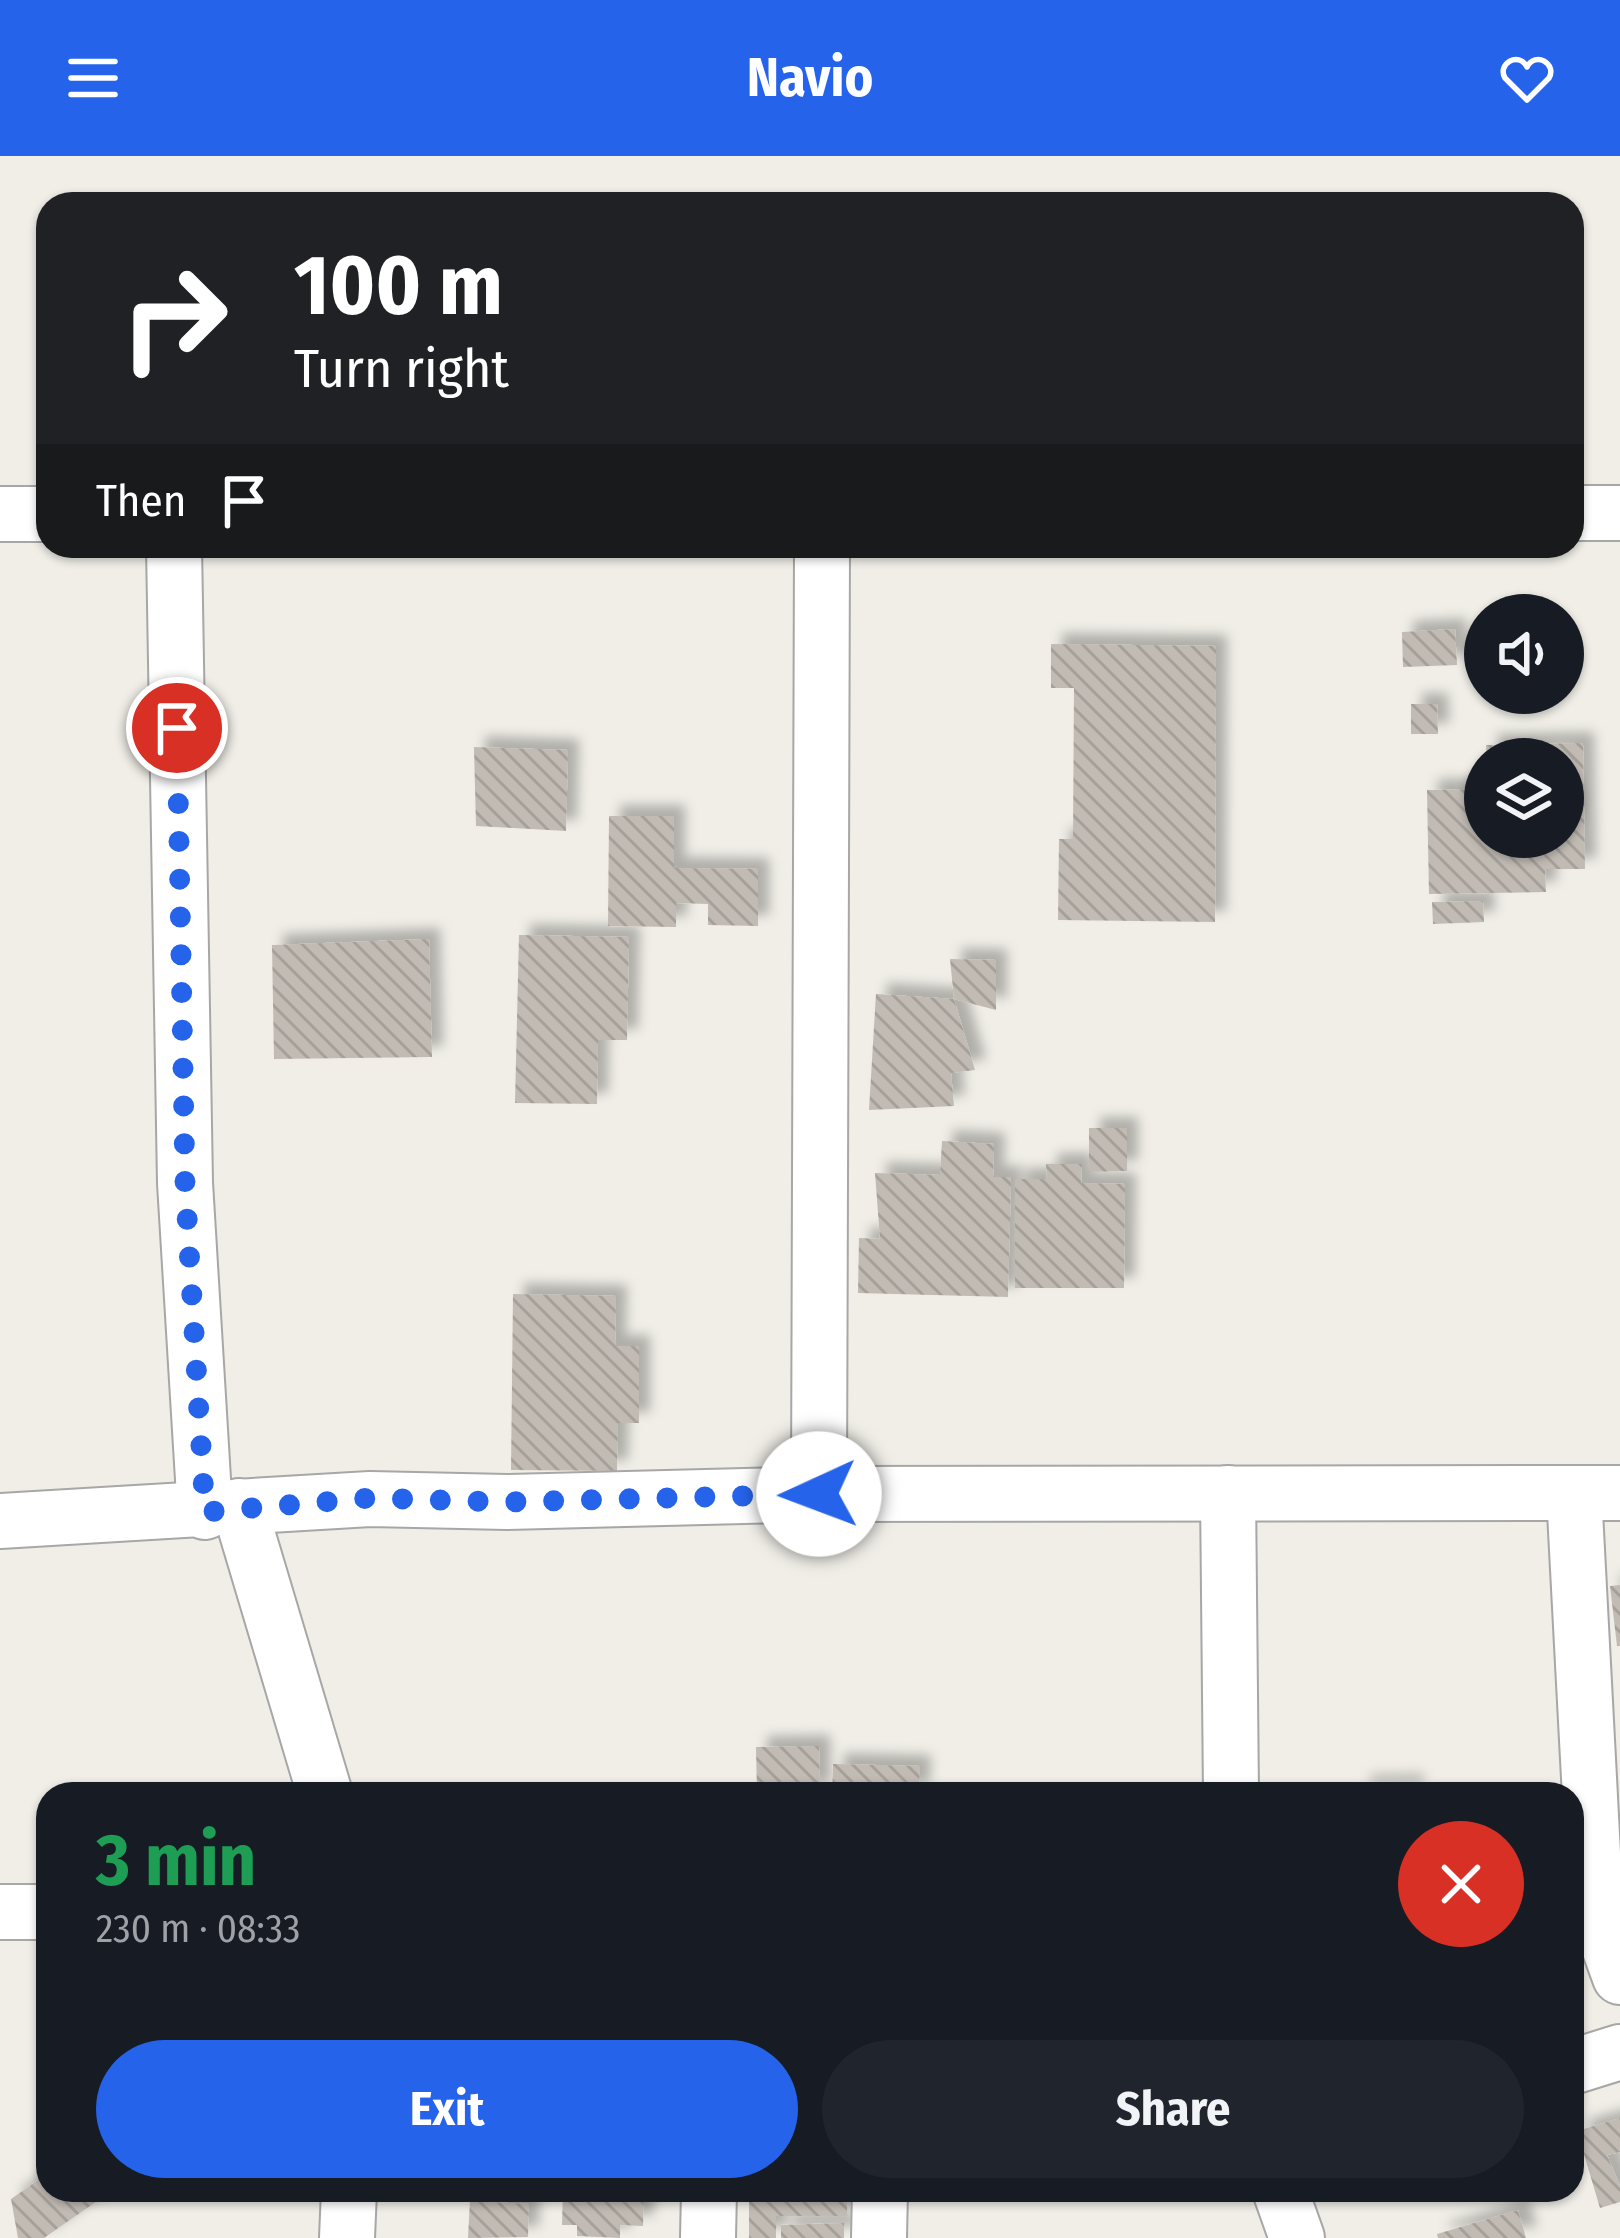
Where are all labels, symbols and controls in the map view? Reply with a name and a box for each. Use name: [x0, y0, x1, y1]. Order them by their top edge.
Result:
icon: menu: [60, 45, 126, 111]
icon: heart: [1494, 45, 1560, 111]
text: Navio: [747, 46, 873, 110]
text: 100 m: [294, 235, 503, 336]
icon: right: [96, 240, 252, 396]
text: Turn right: [294, 337, 509, 401]
icon: arrive: [211, 468, 277, 534]
text: Then: [96, 474, 187, 528]
map controls: [1464, 594, 1584, 858]
button: sound: [1464, 594, 1584, 714]
pin: [126, 677, 228, 779]
icon: arrive: [144, 695, 210, 761]
button: layers: [1464, 738, 1584, 858]
position arrow: [756, 1431, 882, 1557]
text: 3 min: [96, 1818, 256, 1904]
button: close: [1398, 1821, 1524, 1947]
text: 230 m · 08:33: [96, 1906, 300, 1952]
button: Exit: [96, 2040, 798, 2178]
button: Share: [822, 2040, 1524, 2178]

